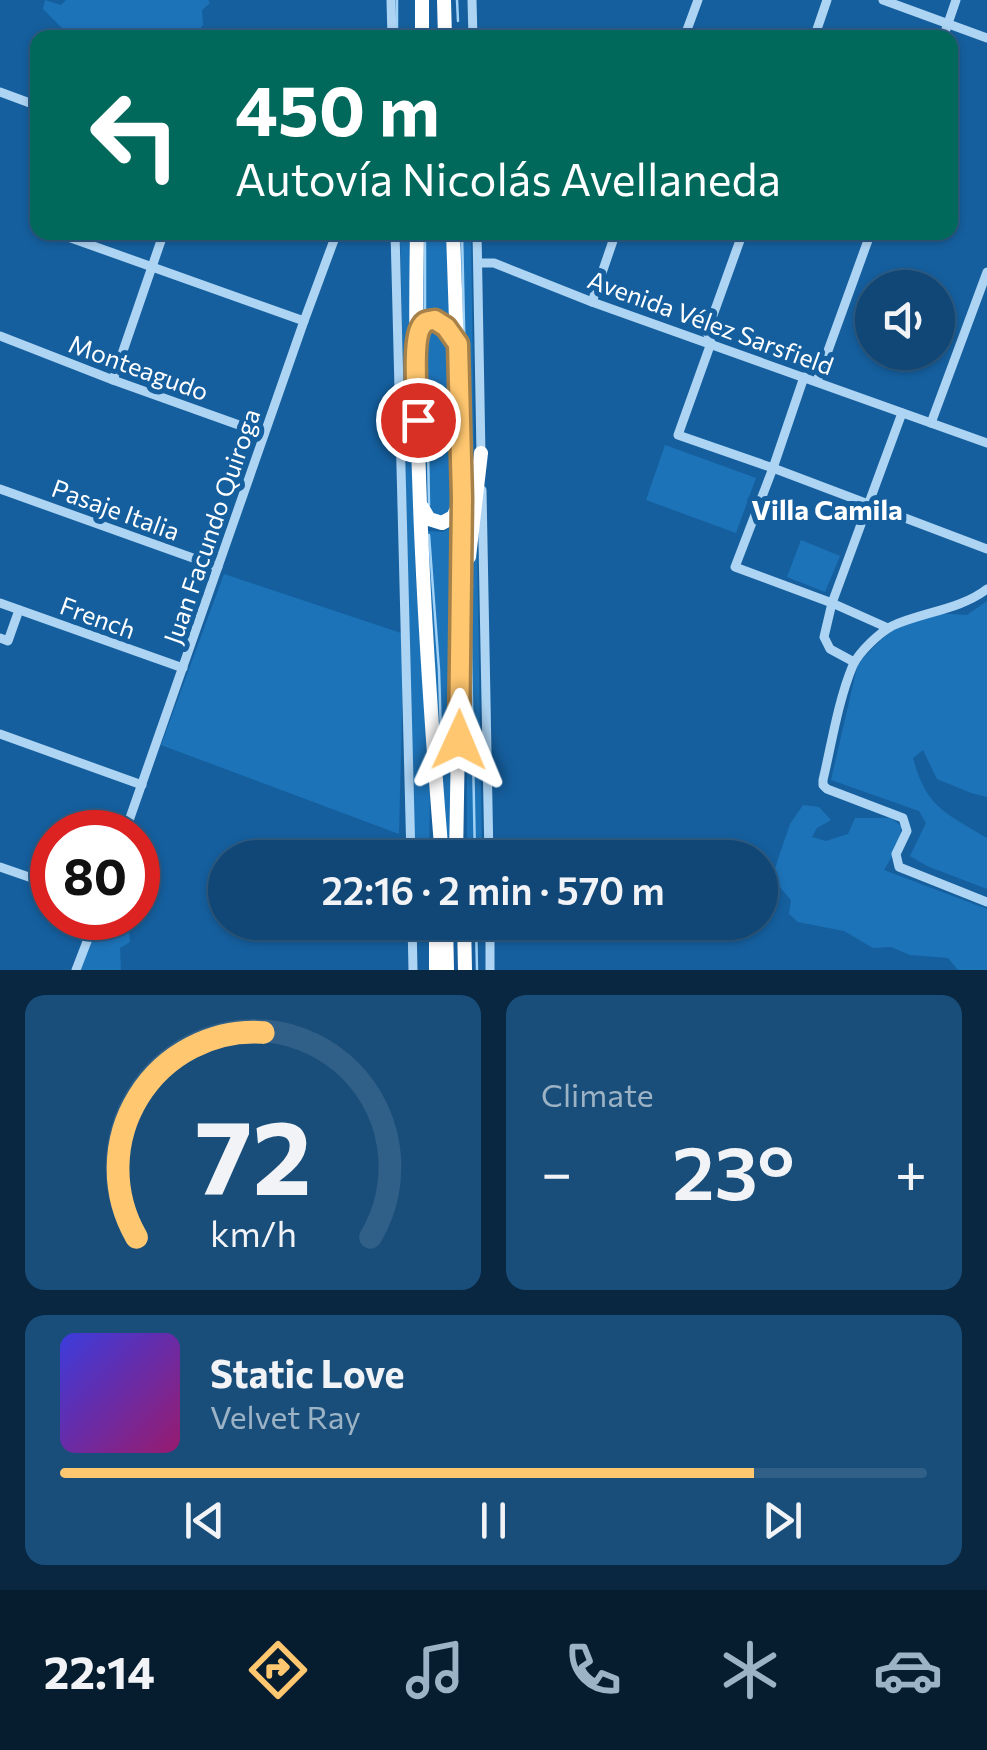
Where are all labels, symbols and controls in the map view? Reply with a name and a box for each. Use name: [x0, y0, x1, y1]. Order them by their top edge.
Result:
text: 450 m: [235, 65, 440, 150]
icon: left: [70, 70, 200, 200]
text: Autovía Nicolás Avellaneda: [235, 150, 781, 205]
street label: Avenida Vélez Sarsfield: [584, 264, 838, 380]
map controls: [855, 270, 955, 370]
button: sound: [855, 270, 955, 370]
street label: Monteagudo: [65, 328, 213, 406]
pin: [376, 378, 461, 463]
icon: arrive: [391, 393, 446, 448]
street label: Juan Facundo Quiroga: [157, 404, 265, 648]
street label: Pasaje Italia: [48, 472, 184, 546]
district label: Villa Camila: [751, 492, 903, 526]
street label: French: [56, 590, 140, 644]
position arrow: [407, 688, 511, 792]
speed limit sign: 80: [30, 810, 160, 940]
text: 22:16 · 2 min · 570 m: [321, 866, 665, 913]
text: Climate: [541, 1074, 654, 1114]
text: 72: [195, 1089, 311, 1216]
text: 23°: [672, 1124, 795, 1215]
text: −: [541, 1137, 572, 1204]
text: +: [895, 1137, 927, 1204]
text: km/h: [210, 1211, 296, 1254]
text: Static Love: [210, 1349, 405, 1396]
text: Velvet Ray: [210, 1396, 361, 1436]
icon: previous: [177, 1493, 232, 1548]
icon: pause: [466, 1493, 521, 1548]
icon: next: [755, 1493, 810, 1548]
icon: directions: [243, 1635, 313, 1705]
icon: music: [400, 1635, 470, 1705]
icon: phone: [558, 1635, 628, 1705]
icon: climate: [715, 1635, 785, 1705]
icon: car: [873, 1635, 943, 1705]
text: 22:14: [44, 1643, 155, 1698]

